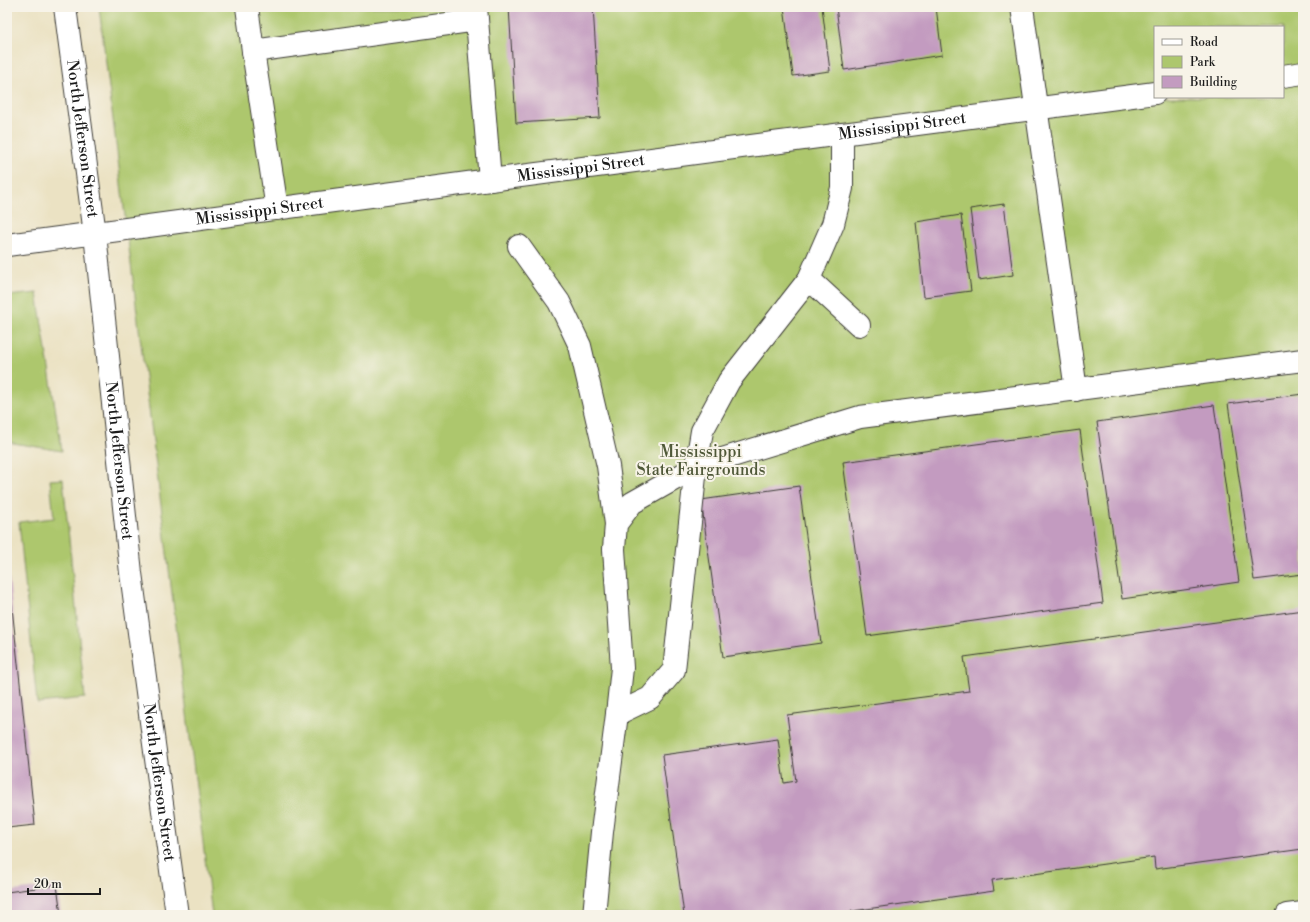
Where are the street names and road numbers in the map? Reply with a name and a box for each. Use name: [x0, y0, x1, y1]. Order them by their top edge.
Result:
street label: North Jefferson Street: [62, 59, 103, 219]
street label: Mississippi Street: [837, 108, 968, 144]
street label: Mississippi Street: [516, 150, 646, 186]
street label: Mississippi Street: [195, 192, 325, 229]
street label: North Jefferson Street: [101, 381, 137, 541]
street label: North Jefferson Street: [139, 702, 180, 863]

